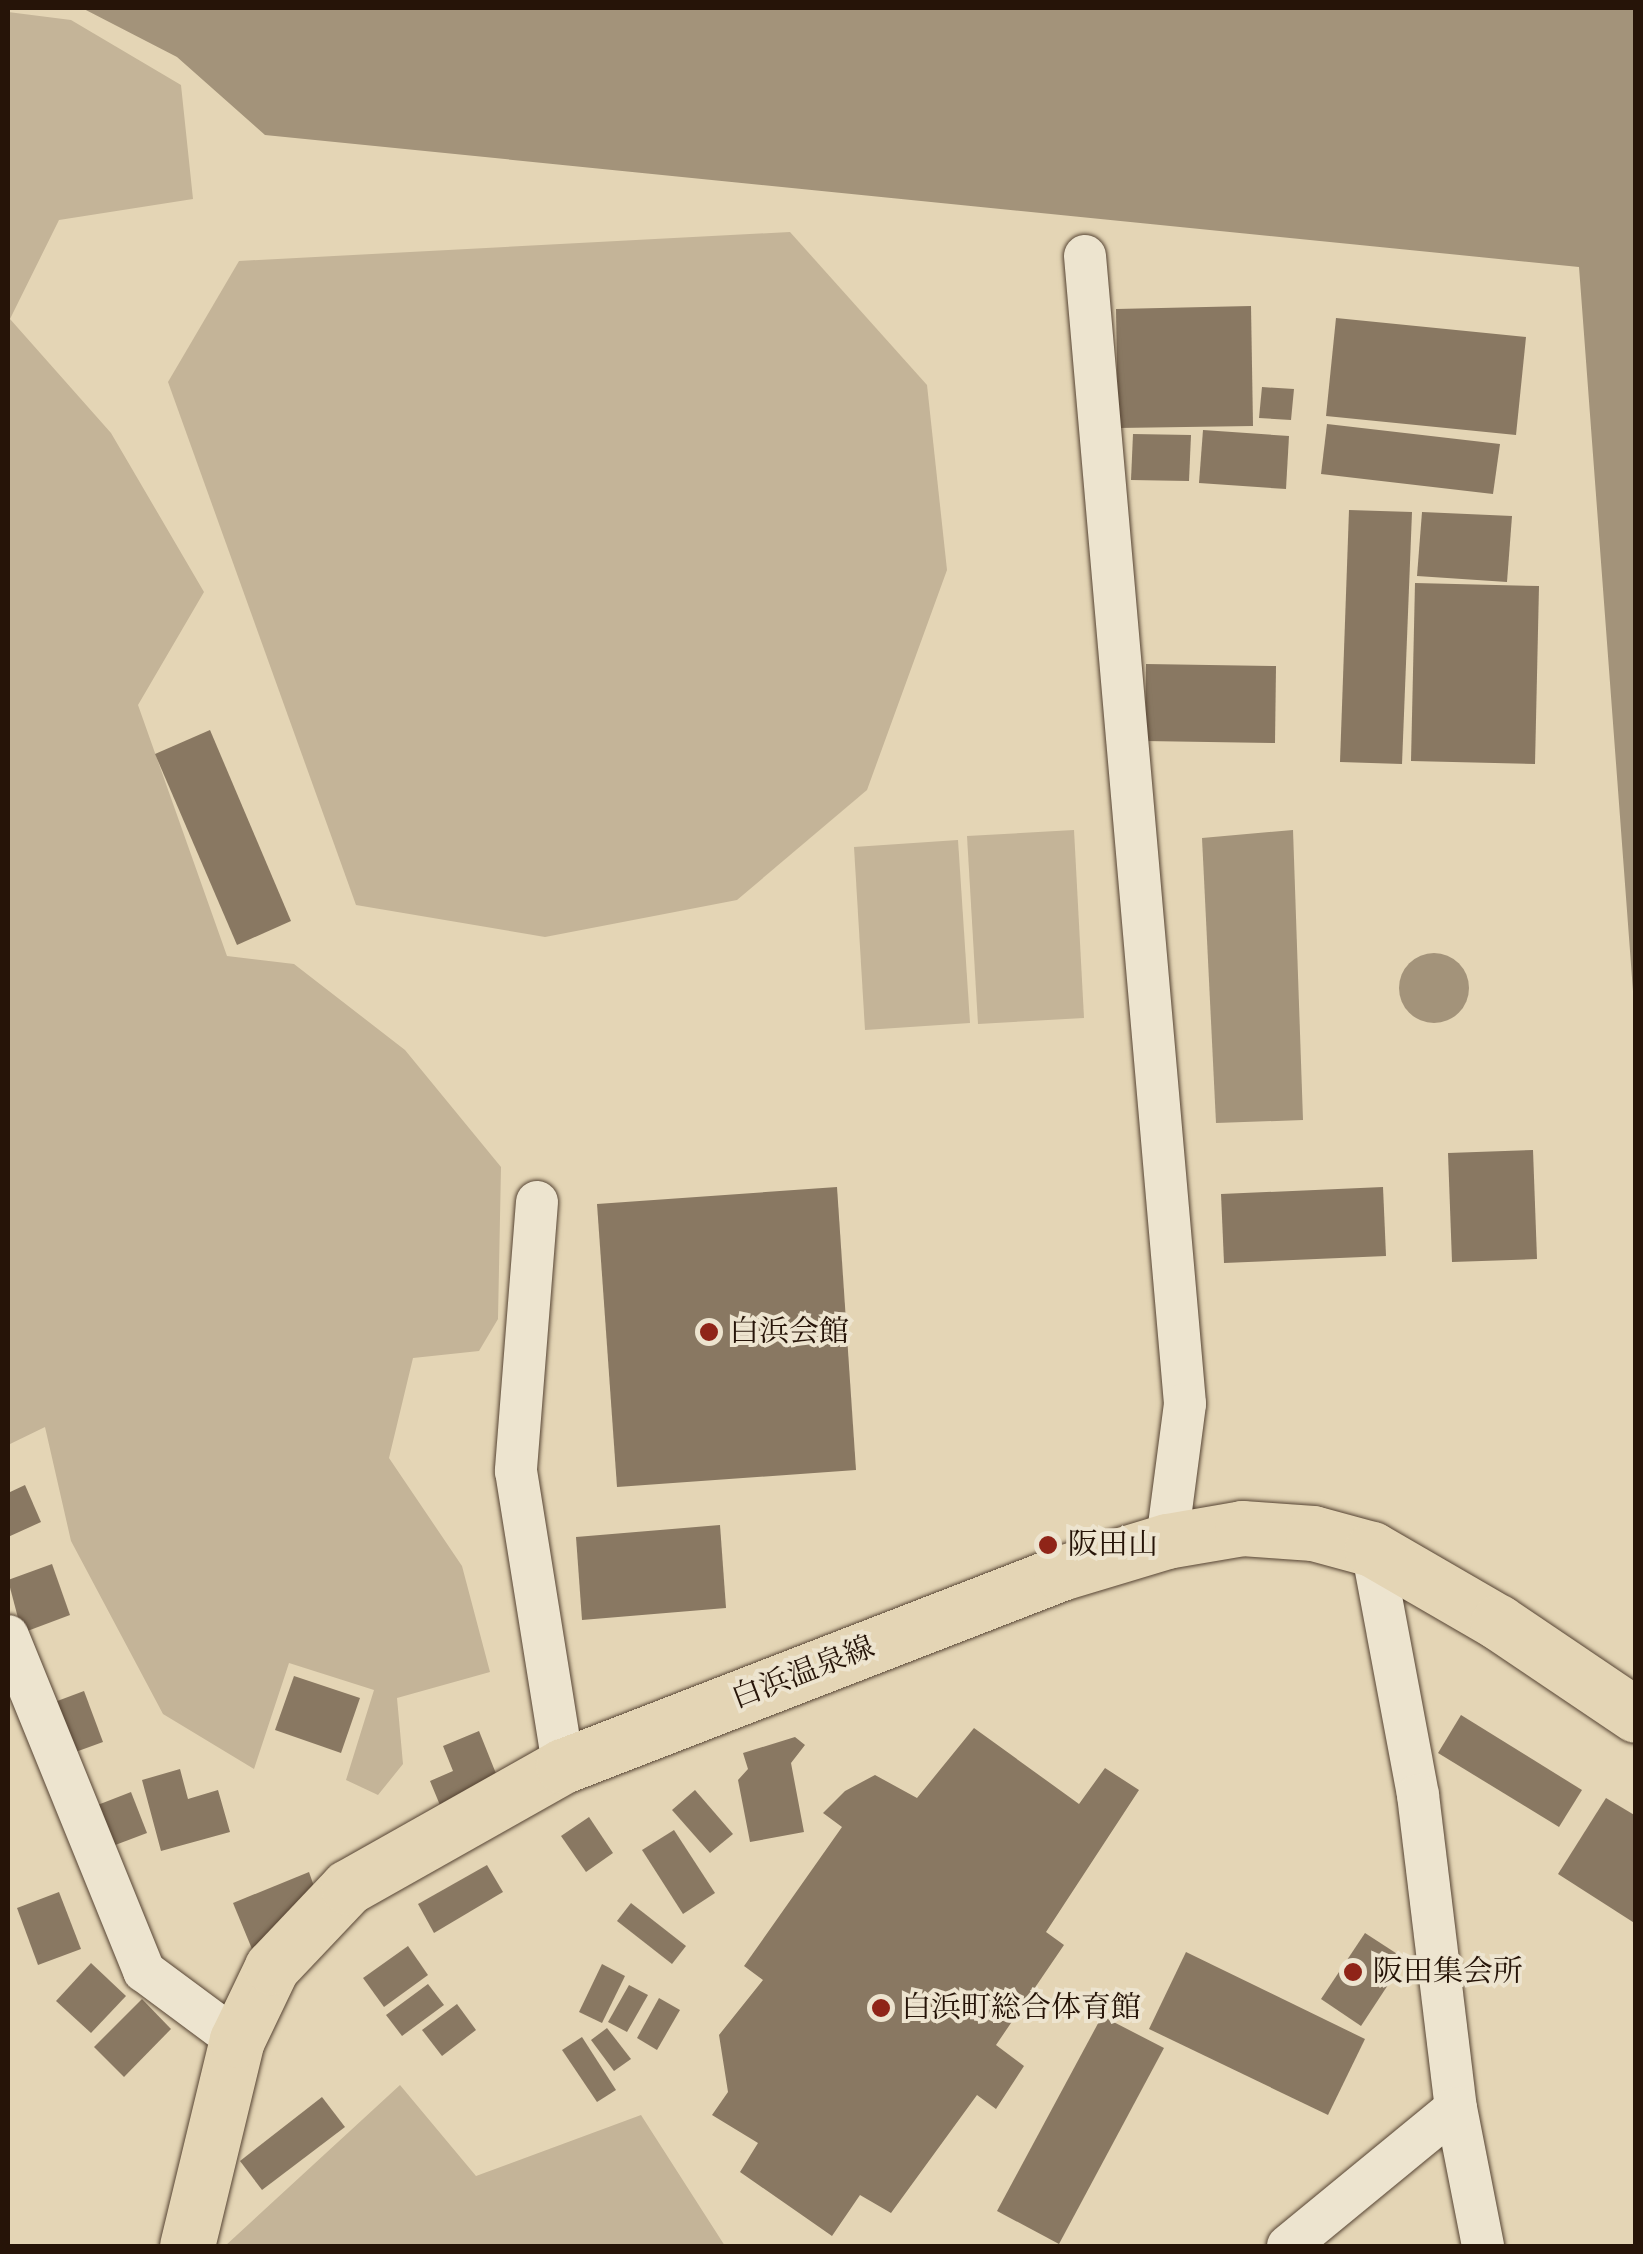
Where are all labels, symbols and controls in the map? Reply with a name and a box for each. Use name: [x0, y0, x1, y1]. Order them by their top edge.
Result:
place label: 白浜会館: [729, 1314, 849, 1350]
marker: 白浜会館: [698, 1321, 720, 1343]
place label: 阪田山: [1068, 1527, 1158, 1563]
marker: 阪田山: [1037, 1534, 1059, 1556]
street label: 白浜温泉線: [727, 1629, 879, 1717]
place label: 阪田集会所: [1373, 1954, 1523, 1990]
marker: 阪田集会所: [1342, 1961, 1364, 1983]
place label: 白浜町総合体育館: [901, 1990, 1141, 2026]
marker: 白浜町総合体育館: [870, 1997, 892, 2019]

